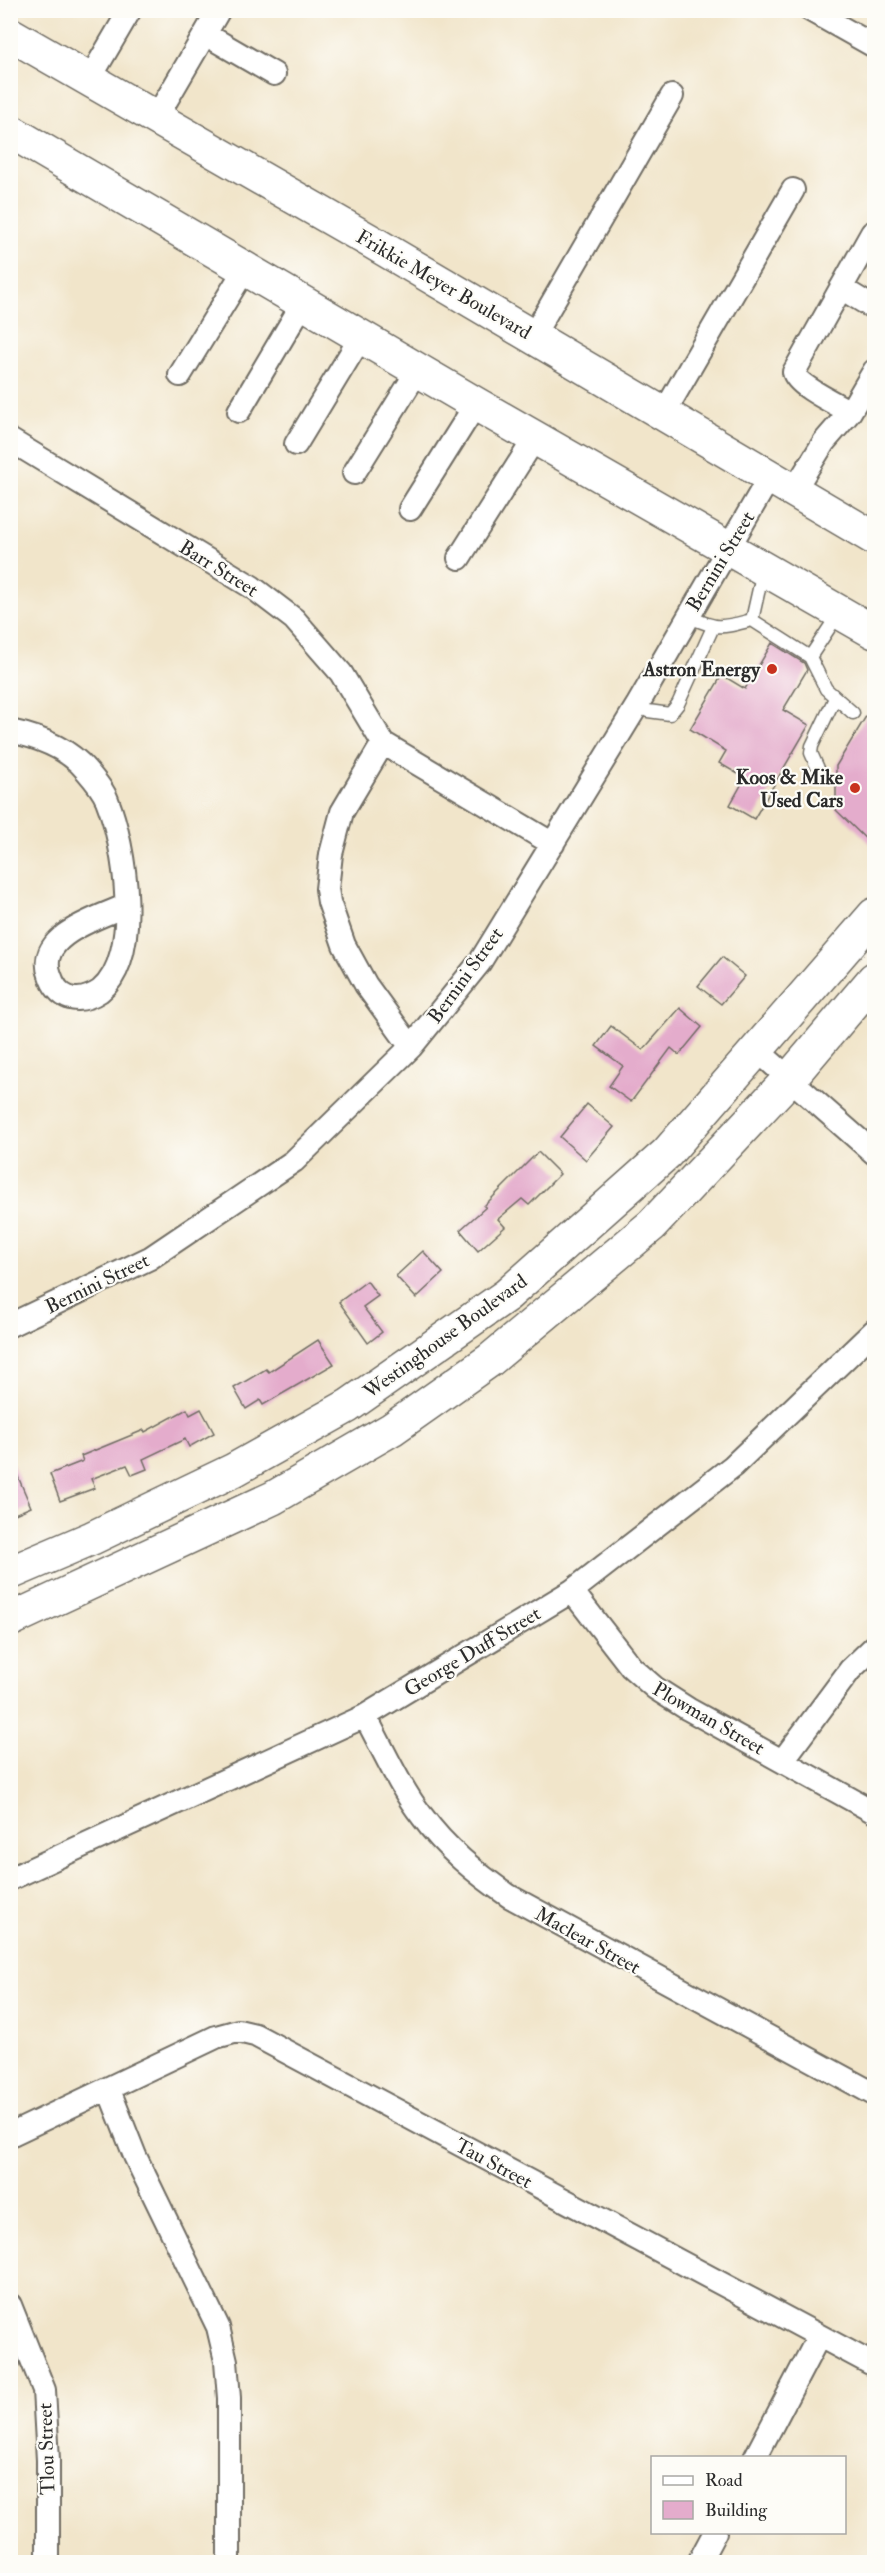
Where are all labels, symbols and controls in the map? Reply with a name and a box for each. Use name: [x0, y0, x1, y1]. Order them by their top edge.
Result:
street label: Frikkie Meyer Boulevard: [352, 224, 536, 345]
street label: Bernini Street: [681, 506, 760, 616]
street label: Barr Street: [175, 534, 263, 603]
place label: Astron Energy: [642, 657, 761, 683]
marker: Astron Energy: [765, 662, 779, 676]
place label: Koos & Mike Used Cars: [736, 765, 844, 813]
marker: Koos & Mike Used Cars: [848, 781, 862, 795]
street label: Bernini Street: [422, 922, 509, 1028]
street label: Bernini Street: [41, 1247, 154, 1319]
street label: Westinghouse Boulevard: [358, 1269, 532, 1405]
street label: George Duff Street: [399, 1601, 546, 1702]
street label: Plowman Street: [648, 1676, 770, 1761]
street label: Maclear Street: [531, 1901, 645, 1980]
street label: Tau Street: [451, 2133, 537, 2194]
street label: Tlou Street: [32, 2402, 61, 2496]
legend: [651, 2456, 846, 2534]
text: Road: [705, 2469, 743, 2492]
text: Building: [705, 2499, 768, 2522]

